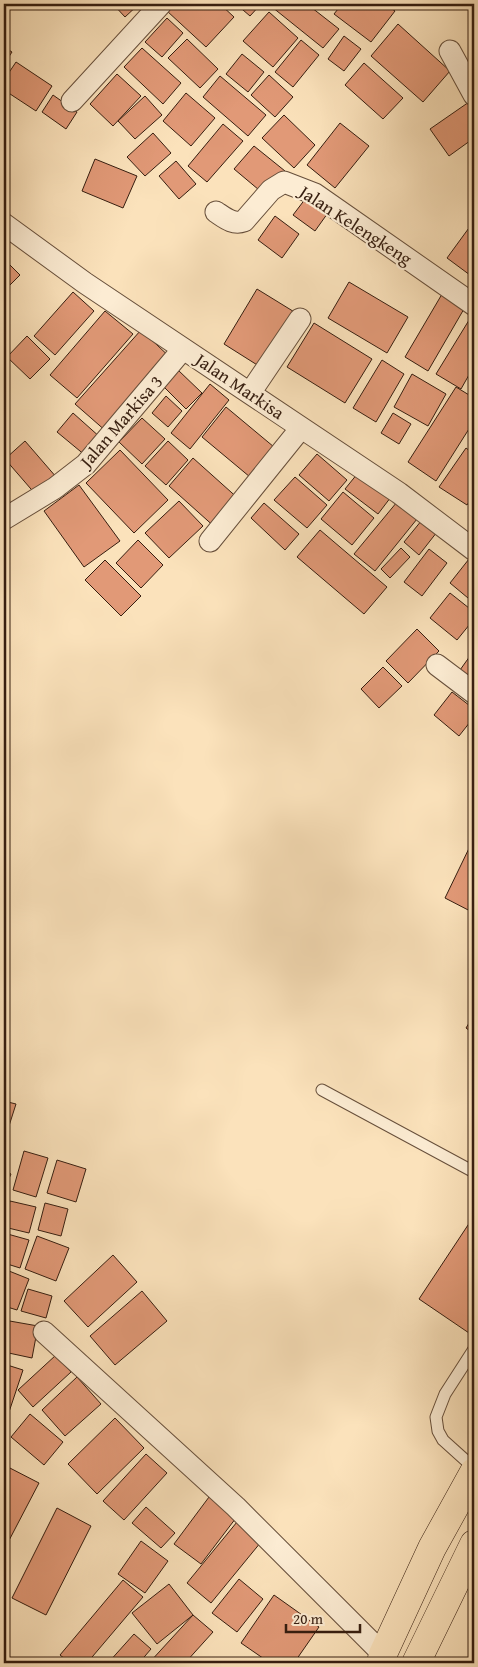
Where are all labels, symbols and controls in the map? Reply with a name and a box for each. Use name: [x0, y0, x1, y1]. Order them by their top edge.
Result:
street label: Jalan Kelengkeng: [293, 177, 418, 272]
street label: Jalan Markisa: [188, 345, 290, 426]
street label: Jalan Markisa 3: [72, 369, 169, 475]
scale bar: [286, 1602, 359, 1634]
text: 20 m: [293, 1608, 324, 1629]

